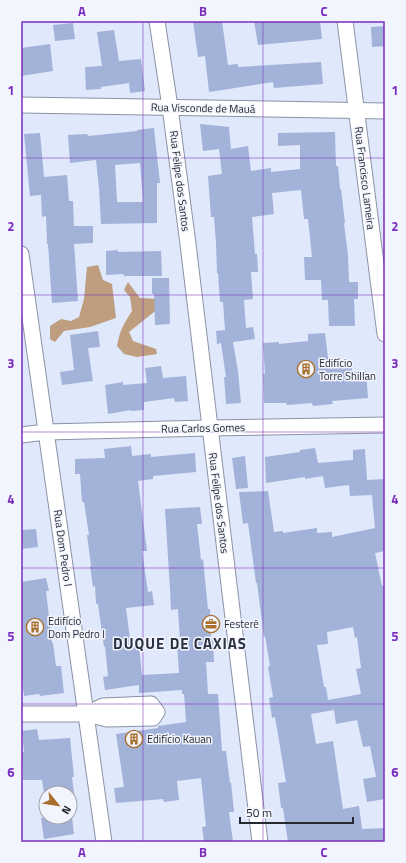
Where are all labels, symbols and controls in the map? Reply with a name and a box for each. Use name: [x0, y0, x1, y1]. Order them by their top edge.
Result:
text: A: [78, 1, 86, 21]
text: B: [199, 1, 207, 21]
text: C: [320, 1, 328, 21]
text: 1: [7, 80, 15, 100]
text: 1: [391, 80, 399, 100]
street label: Rua Visconde de Mauá: [151, 99, 256, 117]
street label: Rua Francisco Lameira: [351, 125, 379, 231]
street label: Rua Felipe dos Santos: [166, 130, 194, 232]
text: 2: [7, 216, 15, 236]
text: 2: [391, 216, 399, 236]
text: 3: [7, 353, 15, 373]
text: 3: [391, 353, 399, 373]
place label: Edifício Torre Shillan: [319, 355, 376, 384]
building icon: Edifício Torre Shillan: [296, 359, 316, 379]
street label: Rua Carlos Gomes: [161, 419, 245, 437]
street label: Rua Felipe dos Santos: [205, 452, 233, 554]
text: 4: [7, 489, 15, 509]
text: 4: [391, 489, 399, 509]
street label: Rua Dom Pedro I: [50, 508, 76, 588]
place label: Edifício Dom Pedro I: [48, 613, 105, 642]
office icon: Festerê: [201, 614, 221, 634]
place label: Festerê: [224, 616, 259, 632]
building icon: Edifício Dom Pedro I: [25, 617, 45, 637]
text: 5: [7, 626, 15, 646]
text: 5: [391, 626, 399, 646]
district label: DUQUE DE CAXIAS: [113, 632, 247, 655]
building icon: Edifício Kauan: [124, 729, 144, 749]
place label: Edifício Kauan: [147, 731, 212, 747]
text: 6: [7, 762, 15, 782]
text: 6: [391, 762, 399, 782]
north arrow: [38, 785, 78, 825]
scale bar: [240, 799, 353, 825]
text: N: [58, 803, 75, 817]
text: 50 m: [246, 803, 272, 822]
text: A: [78, 842, 86, 862]
text: B: [199, 842, 207, 862]
text: C: [320, 842, 328, 862]

